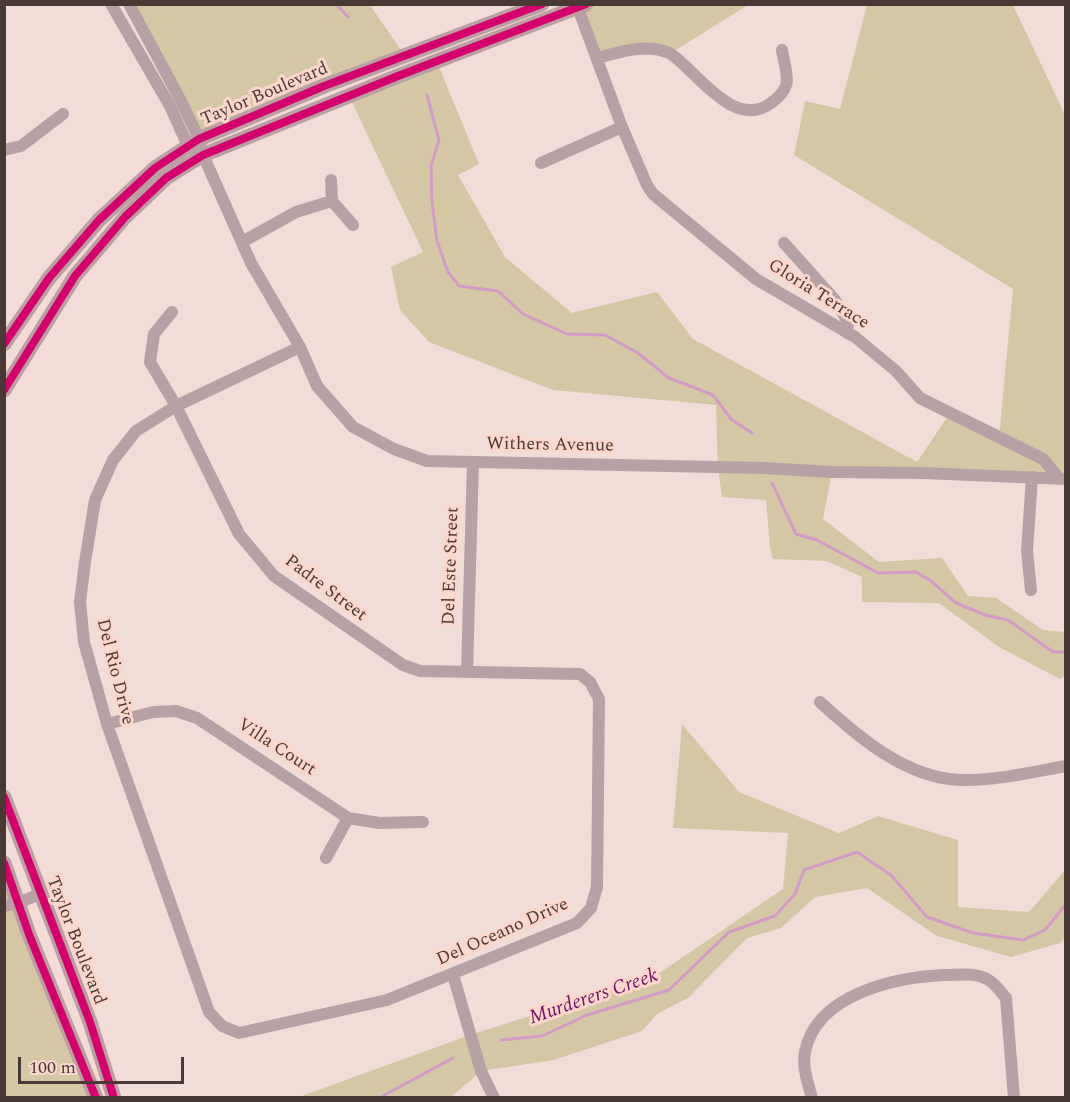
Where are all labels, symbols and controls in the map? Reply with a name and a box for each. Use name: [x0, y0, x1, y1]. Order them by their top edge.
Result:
street label: Taylor Boulevard: [198, 59, 332, 131]
street label: Gloria Terrace: [763, 255, 873, 335]
street label: Withers Avenue: [486, 434, 614, 458]
street label: Del Este Street: [439, 506, 465, 626]
street label: Padre Street: [280, 551, 370, 627]
street label: Del Rio Drive: [90, 617, 138, 727]
street label: Villa Court: [233, 715, 319, 781]
street label: Taylor Boulevard: [41, 874, 109, 1008]
street label: Del Oceano Drive: [434, 894, 572, 972]
water label: Murderers Creek: [526, 965, 662, 1031]
scale bar: [21, 1045, 188, 1083]
text: 100 m: [29, 1054, 76, 1081]

